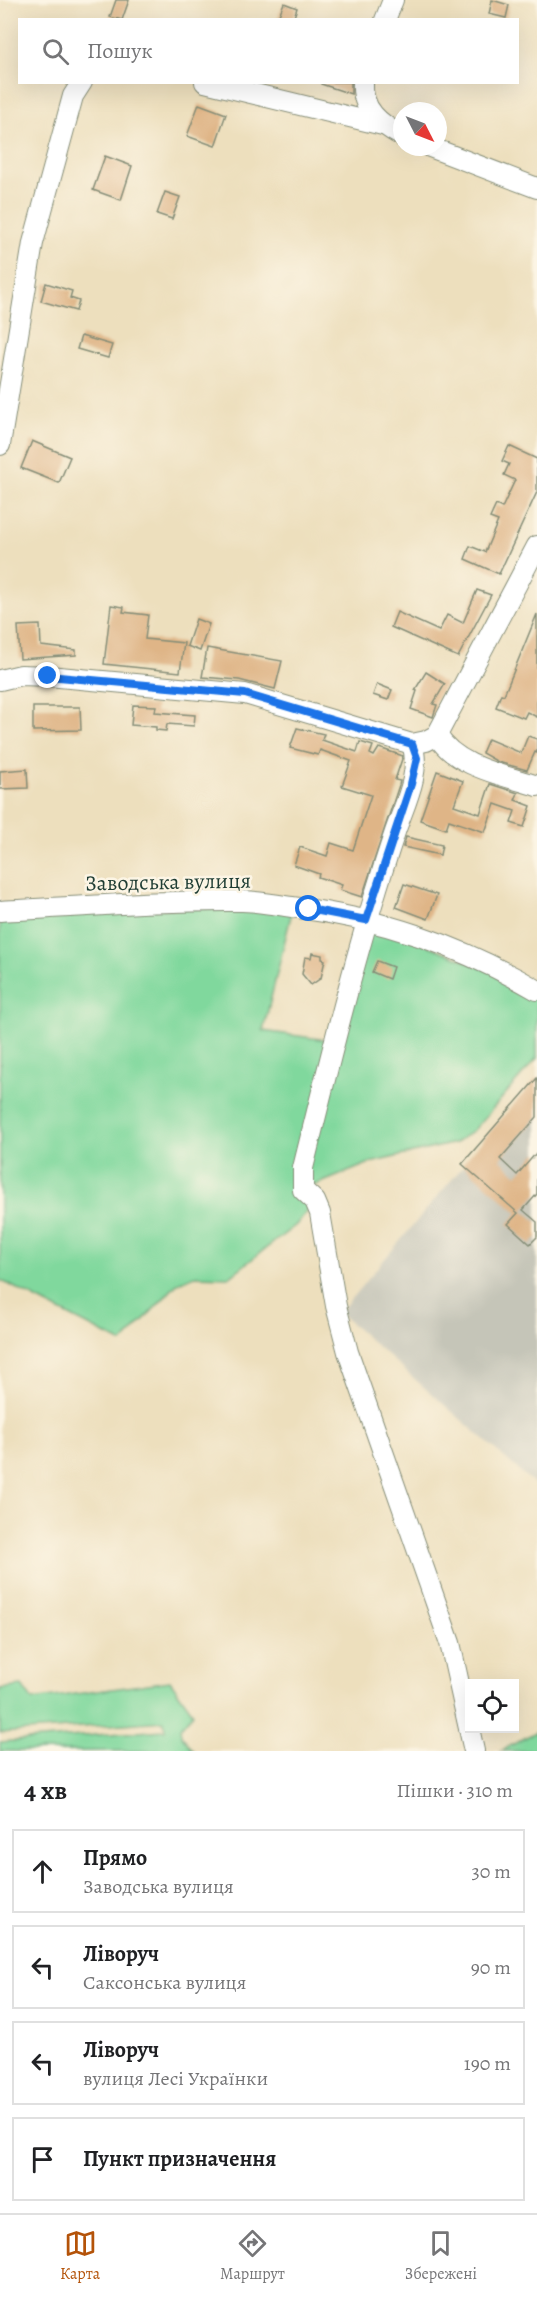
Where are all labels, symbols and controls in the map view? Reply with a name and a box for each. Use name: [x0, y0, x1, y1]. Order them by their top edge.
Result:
search box: [18, 18, 519, 84]
icon: search: [39, 35, 72, 68]
text: Пошук: [87, 36, 153, 66]
north arrow: [393, 102, 447, 156]
route end: [34, 662, 60, 688]
street label: Заводська вулиця: [85, 866, 251, 898]
route start: [295, 895, 321, 921]
map controls: [465, 1679, 519, 1733]
button: locate: [465, 1679, 519, 1733]
text: 4 хв: [24, 1773, 67, 1808]
text: Пішки · 310 m: [397, 1777, 513, 1804]
text: Прямо: [83, 1843, 147, 1873]
icon: ahead: [26, 1855, 59, 1888]
text: 30 m: [471, 1858, 511, 1885]
text: Заводська вулиця: [83, 1873, 234, 1900]
text: Ліворуч: [83, 1939, 159, 1969]
icon: left: [26, 1951, 59, 1984]
text: 90 m: [471, 1954, 511, 1981]
text: Саксонська вулиця: [83, 1969, 246, 1996]
text: Ліворуч: [83, 2035, 159, 2065]
icon: left: [26, 2047, 59, 2080]
text: 190 m: [464, 2050, 511, 2077]
text: вулиця Лесі Українки: [83, 2065, 268, 2092]
icon: arrive: [26, 2143, 59, 2176]
text: Пункт призначення: [83, 2144, 276, 2174]
tab: Карта: [60, 2227, 100, 2285]
tab: Маршрут: [220, 2227, 285, 2285]
tab: Збережені: [405, 2227, 477, 2285]

